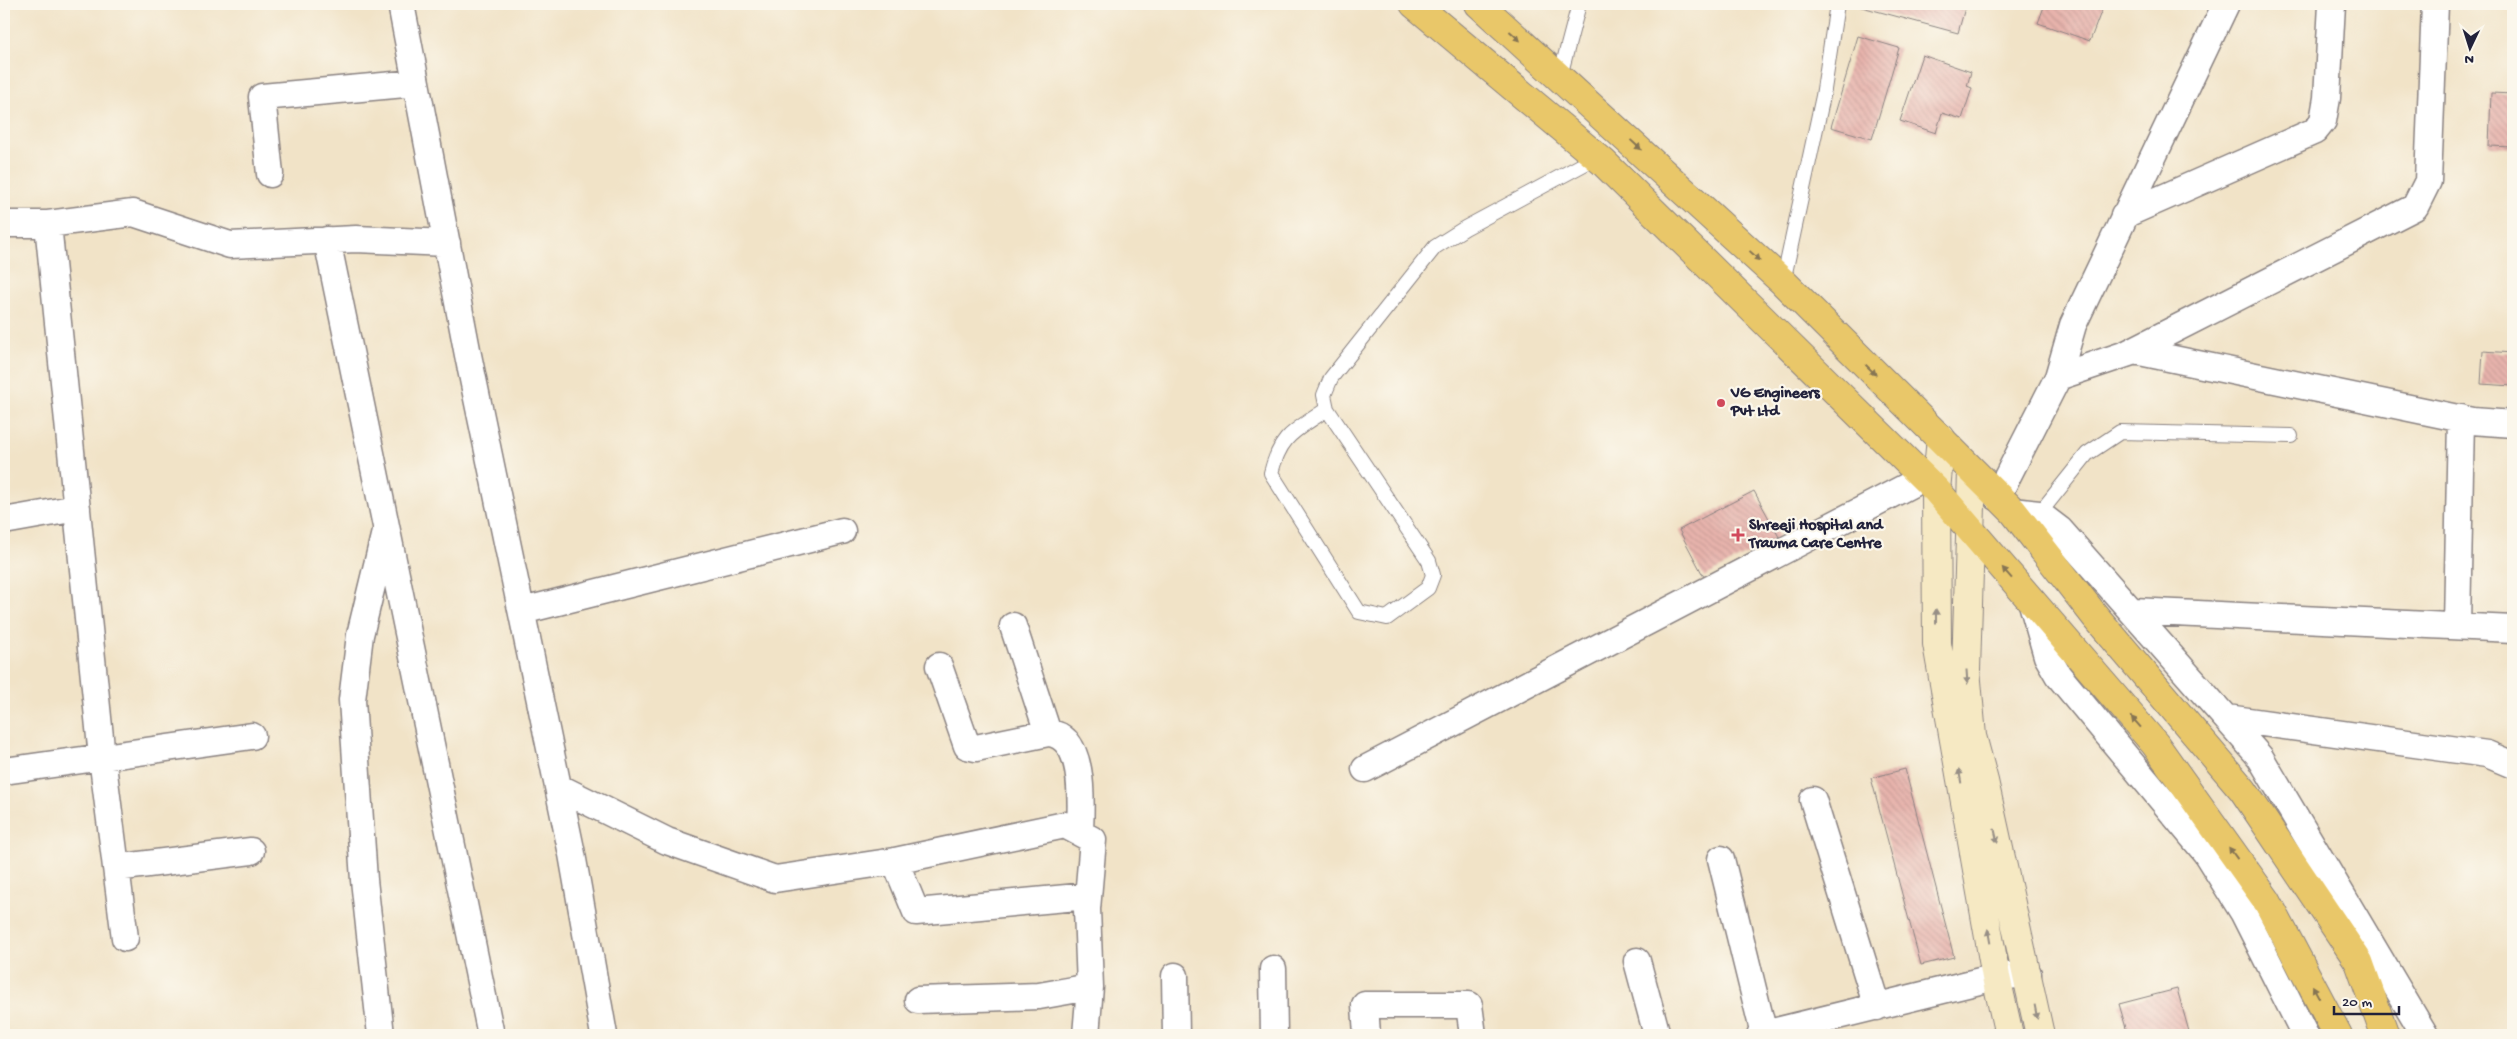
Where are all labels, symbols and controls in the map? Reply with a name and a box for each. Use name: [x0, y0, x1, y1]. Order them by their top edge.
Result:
north arrow: [2444, 22, 2494, 72]
one-way arrow: [1509, 30, 1521, 42]
text: N: [2464, 50, 2474, 67]
one-way arrow: [1629, 139, 1641, 151]
one-way arrow: [1748, 250, 1760, 262]
one-way arrow: [1864, 364, 1876, 376]
place label: VG Engineers Pvt Ltd: [1730, 385, 1821, 422]
marker: VG Engineers Pvt Ltd: [1715, 397, 1727, 409]
place label: Shreeji Hospital and Trauma Care Centre: [1747, 517, 1884, 554]
marker: Shreeji Hospital and Trauma Care Centre: [1731, 528, 1745, 542]
one-way arrow: [2001, 567, 2013, 579]
one-way arrow: [1932, 607, 1940, 623]
one-way arrow: [1963, 669, 1971, 685]
one-way arrow: [2130, 717, 2142, 729]
one-way arrow: [1956, 768, 1964, 784]
one-way arrow: [1992, 828, 2000, 843]
one-way arrow: [2228, 846, 2238, 859]
one-way arrow: [1984, 928, 1992, 944]
scale bar: [2334, 984, 2400, 1016]
one-way arrow: [2311, 985, 2320, 999]
text: 20 m: [2342, 994, 2372, 1012]
one-way arrow: [2032, 1004, 2040, 1020]

